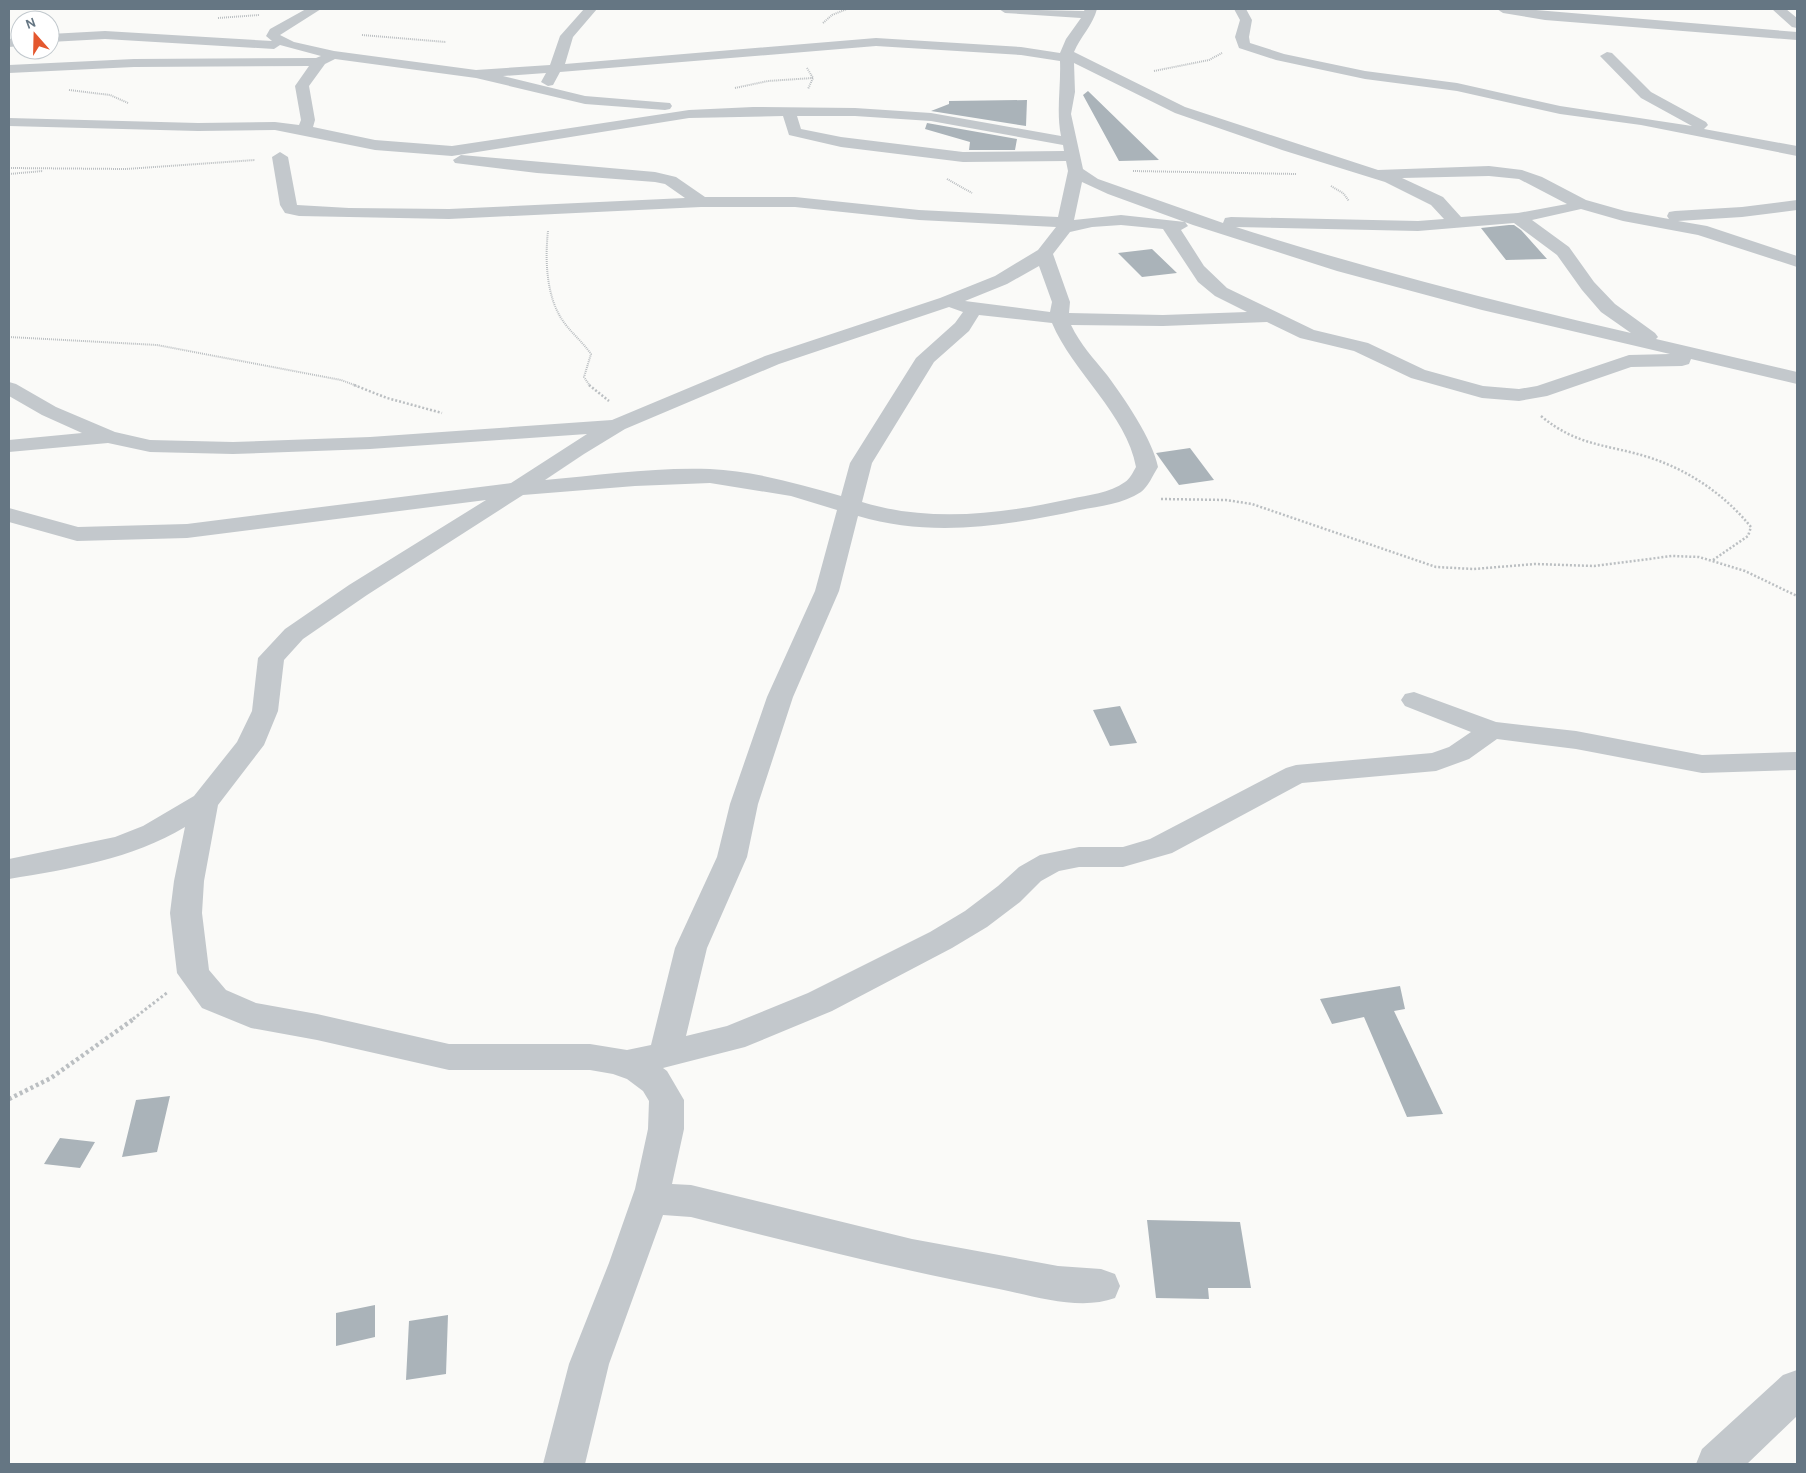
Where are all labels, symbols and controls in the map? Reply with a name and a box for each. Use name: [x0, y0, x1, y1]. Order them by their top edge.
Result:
north arrow: [10, 10, 60, 60]
text: N: [23, 14, 38, 33]

